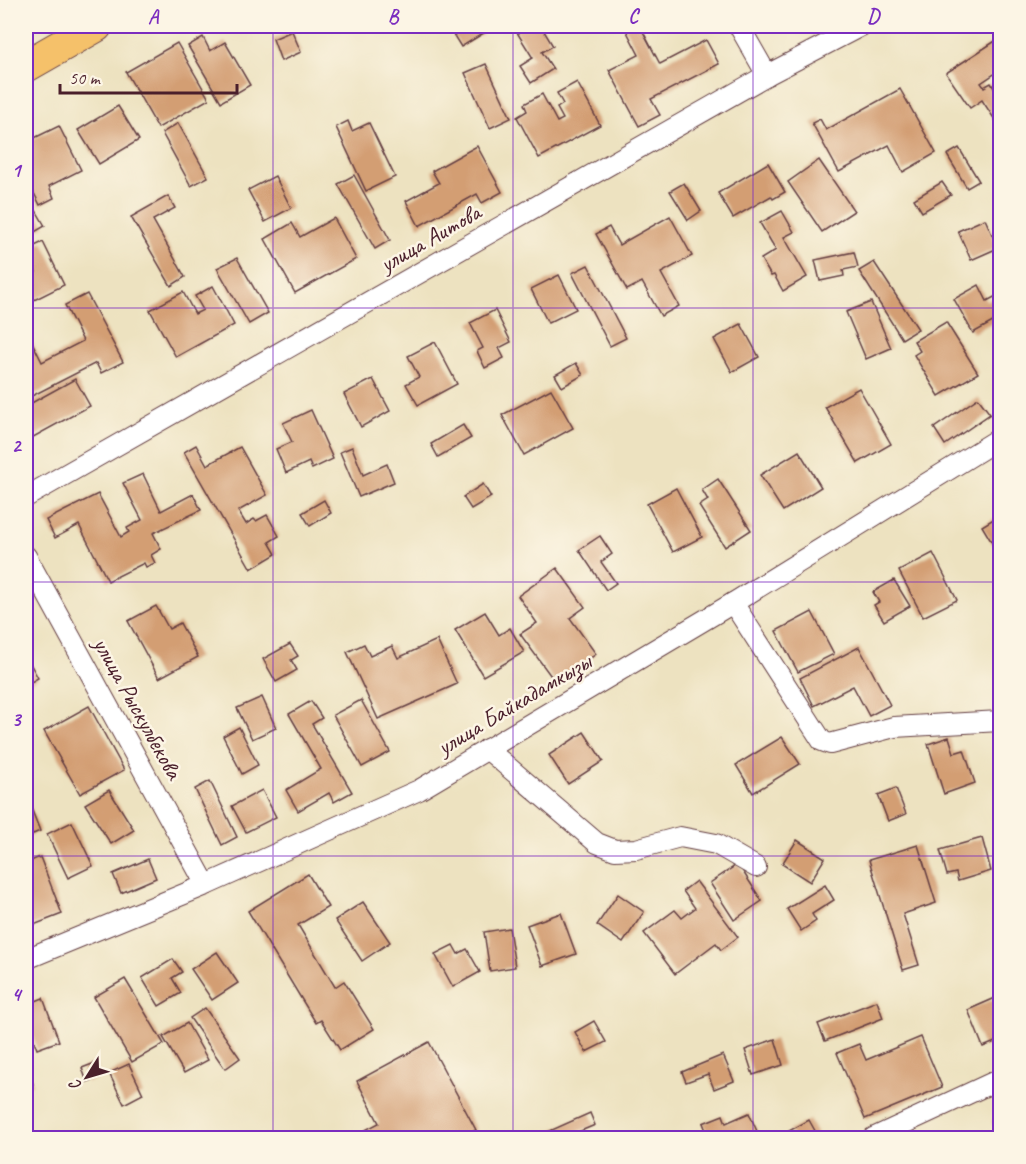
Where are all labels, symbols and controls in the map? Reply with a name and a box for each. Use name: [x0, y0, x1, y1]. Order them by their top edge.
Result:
text: A: [148, 4, 160, 29]
text: B: [388, 4, 400, 29]
text: C: [628, 4, 640, 29]
text: D: [867, 4, 881, 29]
scale bar: [60, 57, 237, 95]
text: 50 m: [69, 67, 102, 89]
text: 1: [12, 158, 23, 183]
street label: улица Аитова: [372, 196, 488, 280]
text: 2: [12, 433, 23, 458]
street label: улица Рыскулбекова: [86, 630, 190, 786]
street label: улица Байкадамкызы: [430, 645, 599, 764]
text: 3: [12, 707, 23, 732]
text: 4: [12, 982, 24, 1007]
north arrow: [57, 1047, 117, 1107]
text: С: [64, 1075, 86, 1095]

